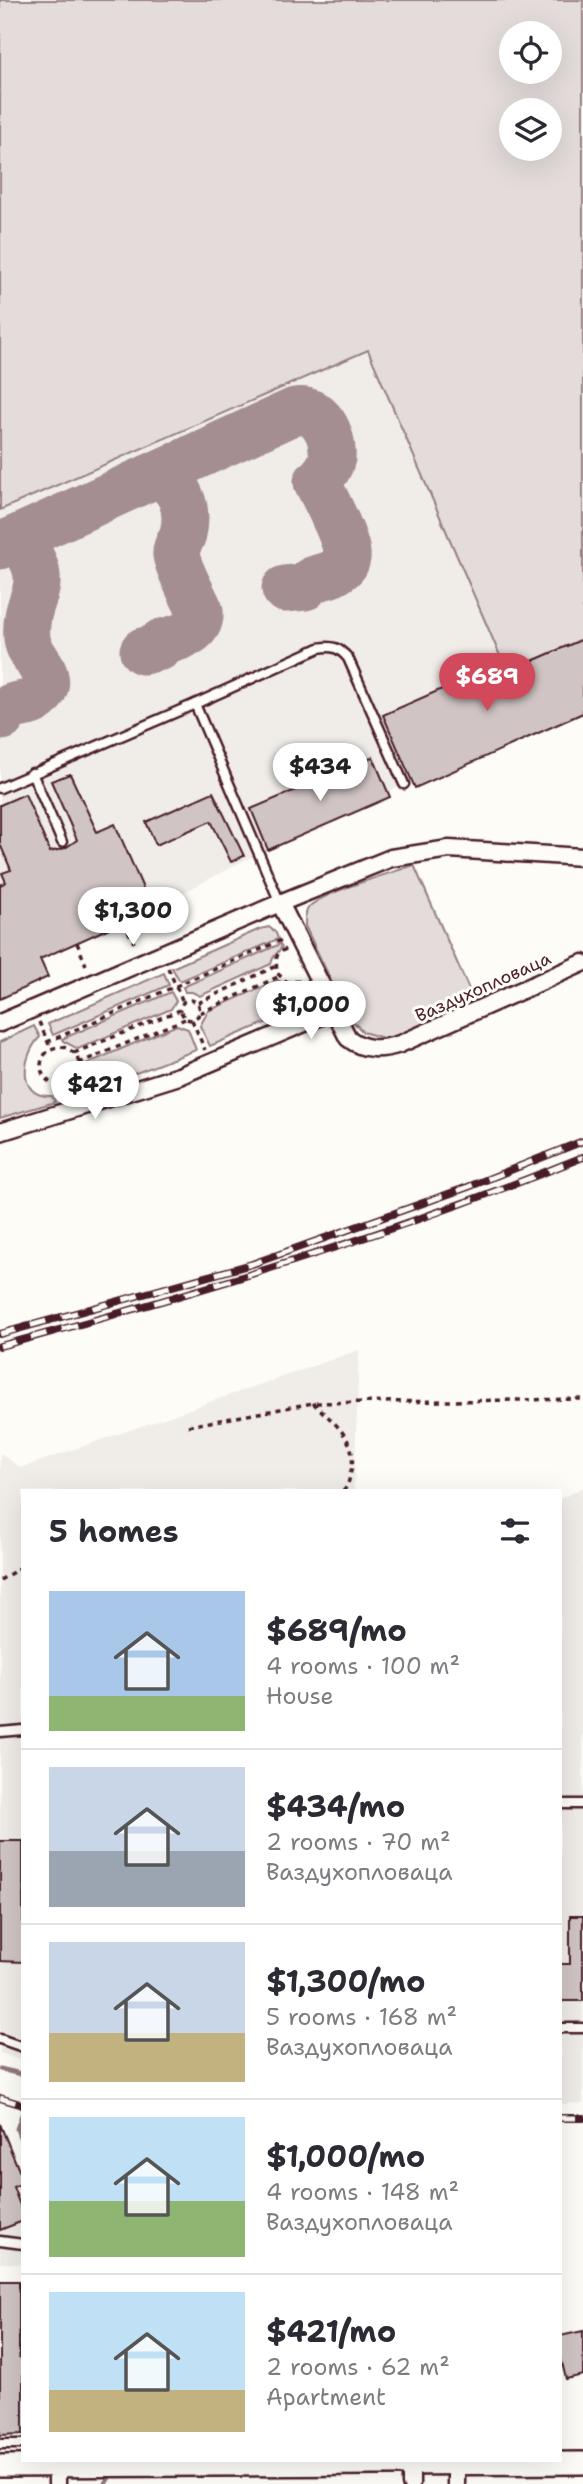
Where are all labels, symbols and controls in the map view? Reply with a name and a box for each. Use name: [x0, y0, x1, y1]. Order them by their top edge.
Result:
map controls: [499, 21, 562, 161]
button: locate: [499, 21, 562, 84]
button: layers: [499, 98, 562, 161]
pin: $689: [446, 654, 528, 713]
text: $689: [455, 661, 519, 691]
pin: $434: [279, 744, 361, 803]
text: $434: [289, 751, 351, 781]
pin: $1,300: [76, 888, 190, 947]
text: $1,300: [94, 895, 172, 925]
street label: Ваздухопловаца: [411, 946, 555, 1028]
pin: $1,000: [254, 982, 368, 1041]
text: $1,000: [272, 989, 350, 1019]
pin: $421: [54, 1062, 136, 1121]
text: $421: [67, 1069, 123, 1099]
text: 5 homes: [49, 1511, 179, 1552]
icon: filters: [496, 1512, 534, 1550]
text: $689/mo: [266, 1610, 407, 1651]
icon: home: [105, 1619, 189, 1703]
text: 4 rooms · 100 m²: [266, 1651, 460, 1681]
text: House: [266, 1681, 334, 1711]
text: $434/mo: [266, 1786, 405, 1827]
icon: home: [105, 1795, 189, 1879]
text: 2 rooms · 70 m²: [266, 1827, 451, 1857]
text: Ваздухопловаца: [266, 1857, 453, 1887]
text: $1,300/mo: [266, 1961, 426, 2002]
icon: home: [105, 1970, 189, 2054]
text: 5 rooms · 168 m²: [266, 2002, 457, 2032]
text: Ваздухопловаца: [266, 2032, 453, 2062]
text: $1,000/mo: [266, 2136, 425, 2177]
icon: home: [105, 2145, 189, 2229]
text: 4 rooms · 148 m²: [266, 2177, 459, 2207]
text: Ваздухопловаца: [266, 2207, 453, 2237]
text: $421/mo: [266, 2311, 396, 2352]
icon: home: [105, 2320, 189, 2404]
text: 2 rooms · 62 m²: [266, 2352, 450, 2382]
text: Apartment: [266, 2382, 386, 2412]

